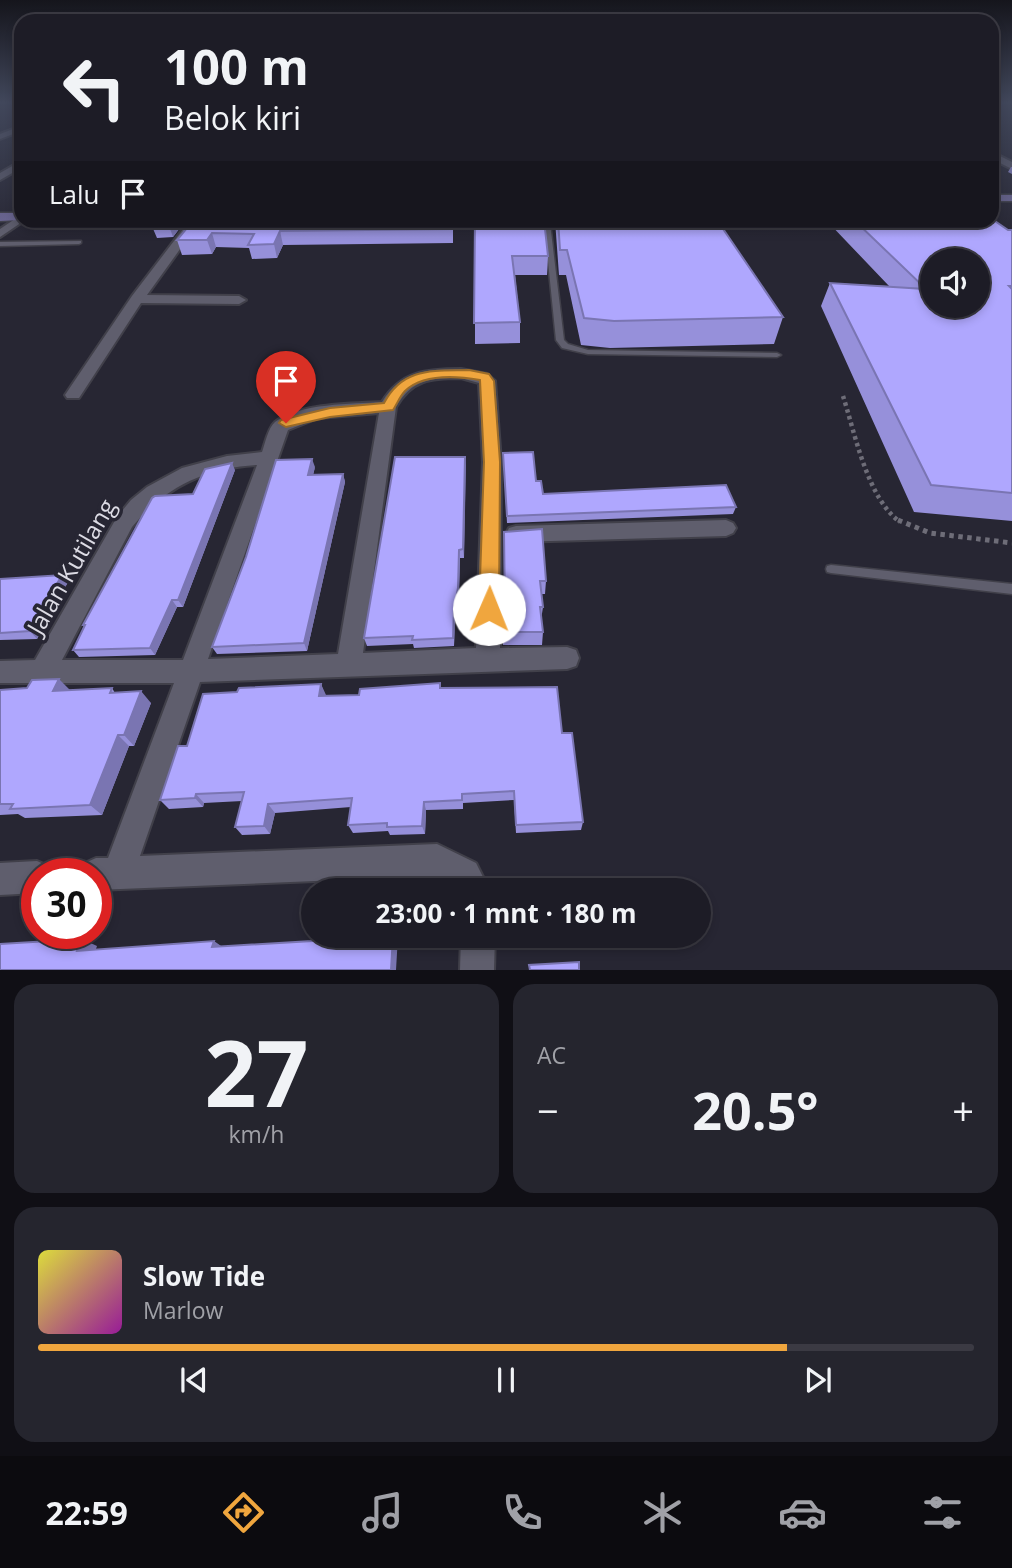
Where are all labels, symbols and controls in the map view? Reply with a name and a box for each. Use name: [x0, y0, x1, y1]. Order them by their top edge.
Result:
text: 100 m: [164, 33, 309, 99]
icon: left: [49, 42, 140, 133]
text: Belok kiri: [164, 96, 301, 139]
icon: arrive: [114, 175, 152, 213]
text: Lalu: [49, 176, 100, 212]
map controls: [920, 248, 990, 318]
button: sound: [920, 248, 990, 318]
pin: [256, 351, 316, 423]
icon: arrive: [267, 362, 305, 400]
street label: Jalan Kutilang: [18, 492, 123, 642]
position arrow: [452, 572, 526, 646]
speed limit sign: 30: [21, 858, 112, 949]
text: 23:00 · 1 mnt · 180 m: [375, 895, 637, 931]
text: 27: [204, 1010, 309, 1134]
text: AC: [537, 1039, 566, 1071]
text: 20.5°: [692, 1074, 819, 1145]
text: −: [537, 1084, 559, 1136]
text: +: [952, 1084, 974, 1136]
text: km/h: [229, 1118, 284, 1150]
text: Slow Tide: [143, 1258, 265, 1294]
text: Marlow: [143, 1294, 223, 1326]
icon: previous: [175, 1361, 213, 1399]
icon: pause: [487, 1361, 525, 1399]
icon: next: [799, 1361, 837, 1399]
icon: directions: [219, 1488, 268, 1537]
icon: music: [358, 1488, 407, 1537]
icon: phone: [498, 1488, 547, 1537]
icon: climate: [638, 1488, 687, 1537]
icon: car: [778, 1488, 827, 1537]
icon: filters: [918, 1488, 967, 1537]
text: 22:59: [45, 1491, 128, 1534]

